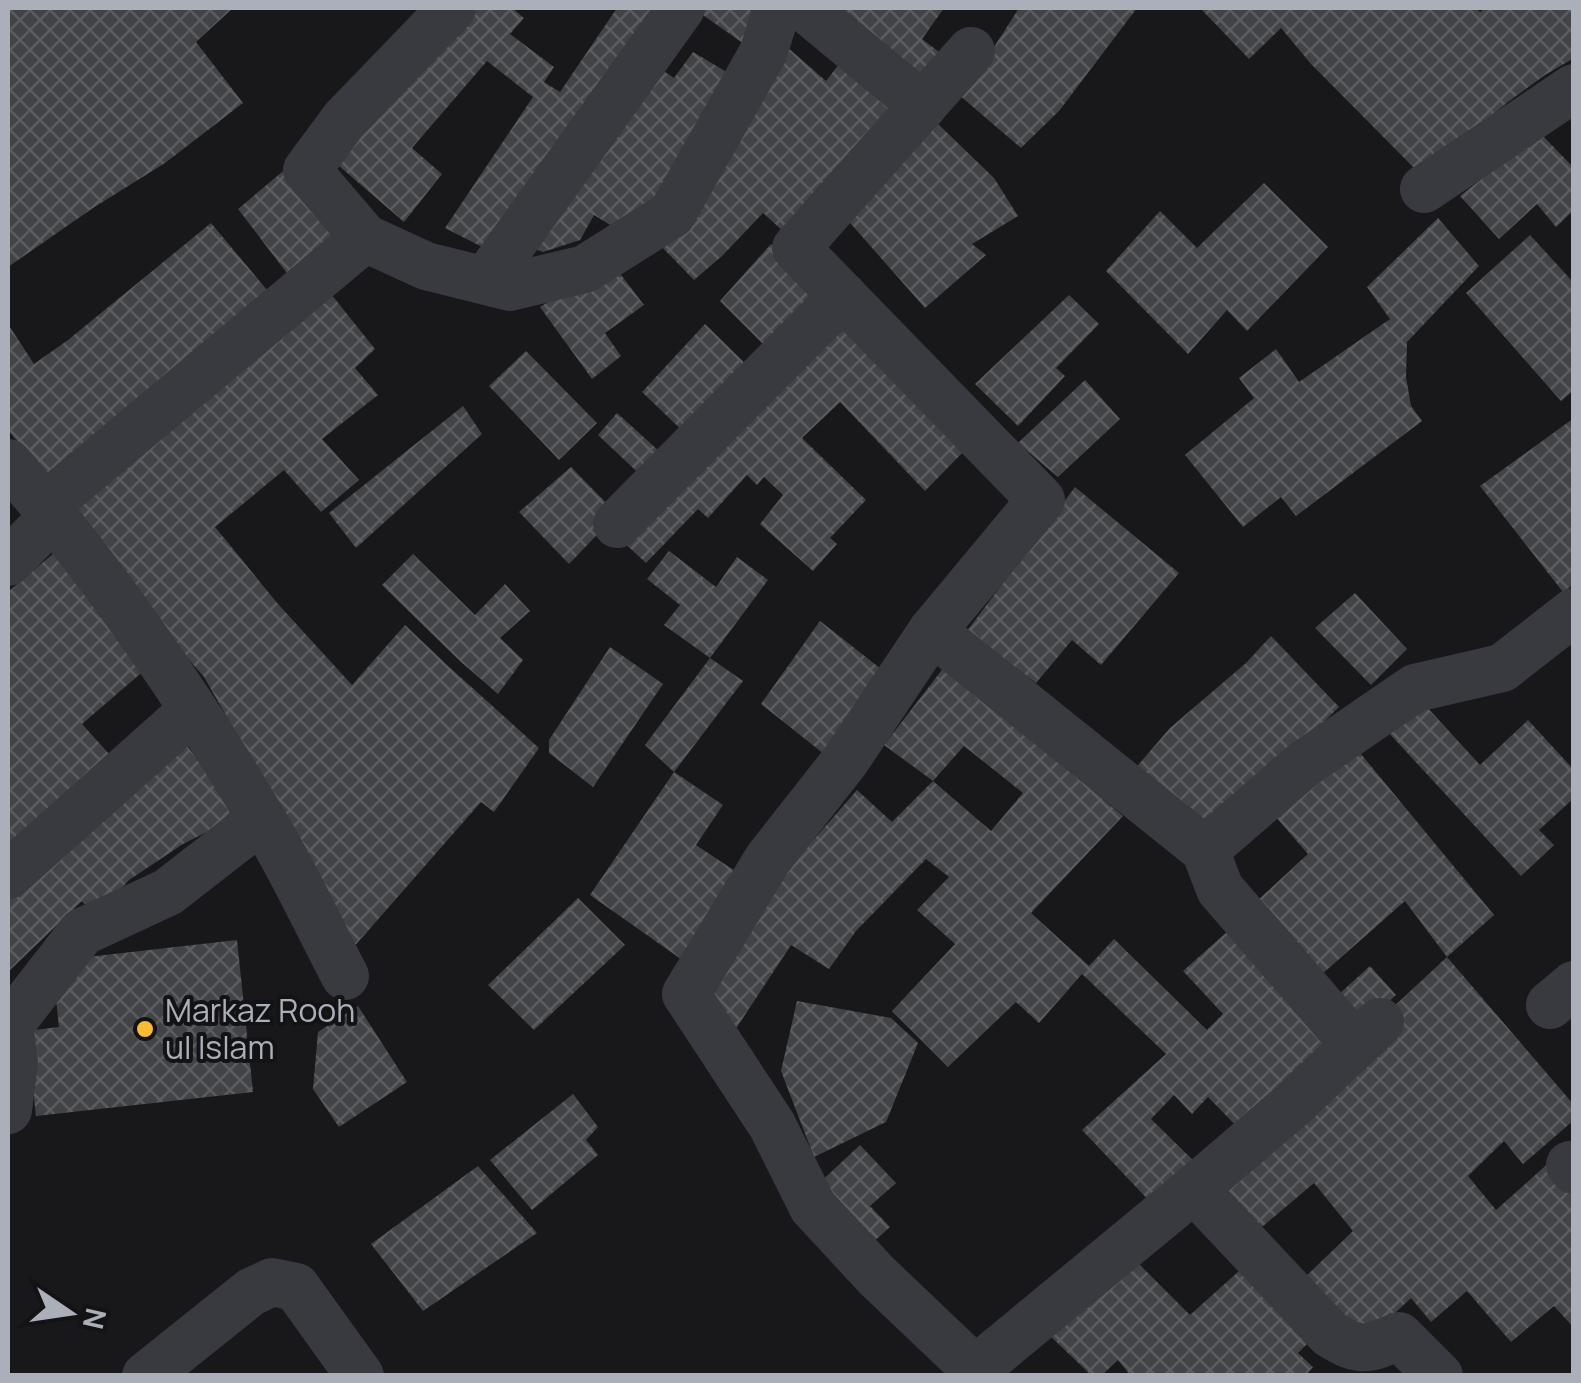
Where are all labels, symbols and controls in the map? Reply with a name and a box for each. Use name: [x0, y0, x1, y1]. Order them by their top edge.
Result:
place label: Markaz Rooh ul Islam: [165, 988, 355, 1069]
marker: Markaz Rooh ul Islam: [134, 1018, 156, 1040]
north arrow: [20, 1263, 120, 1363]
text: N: [75, 1305, 116, 1333]

